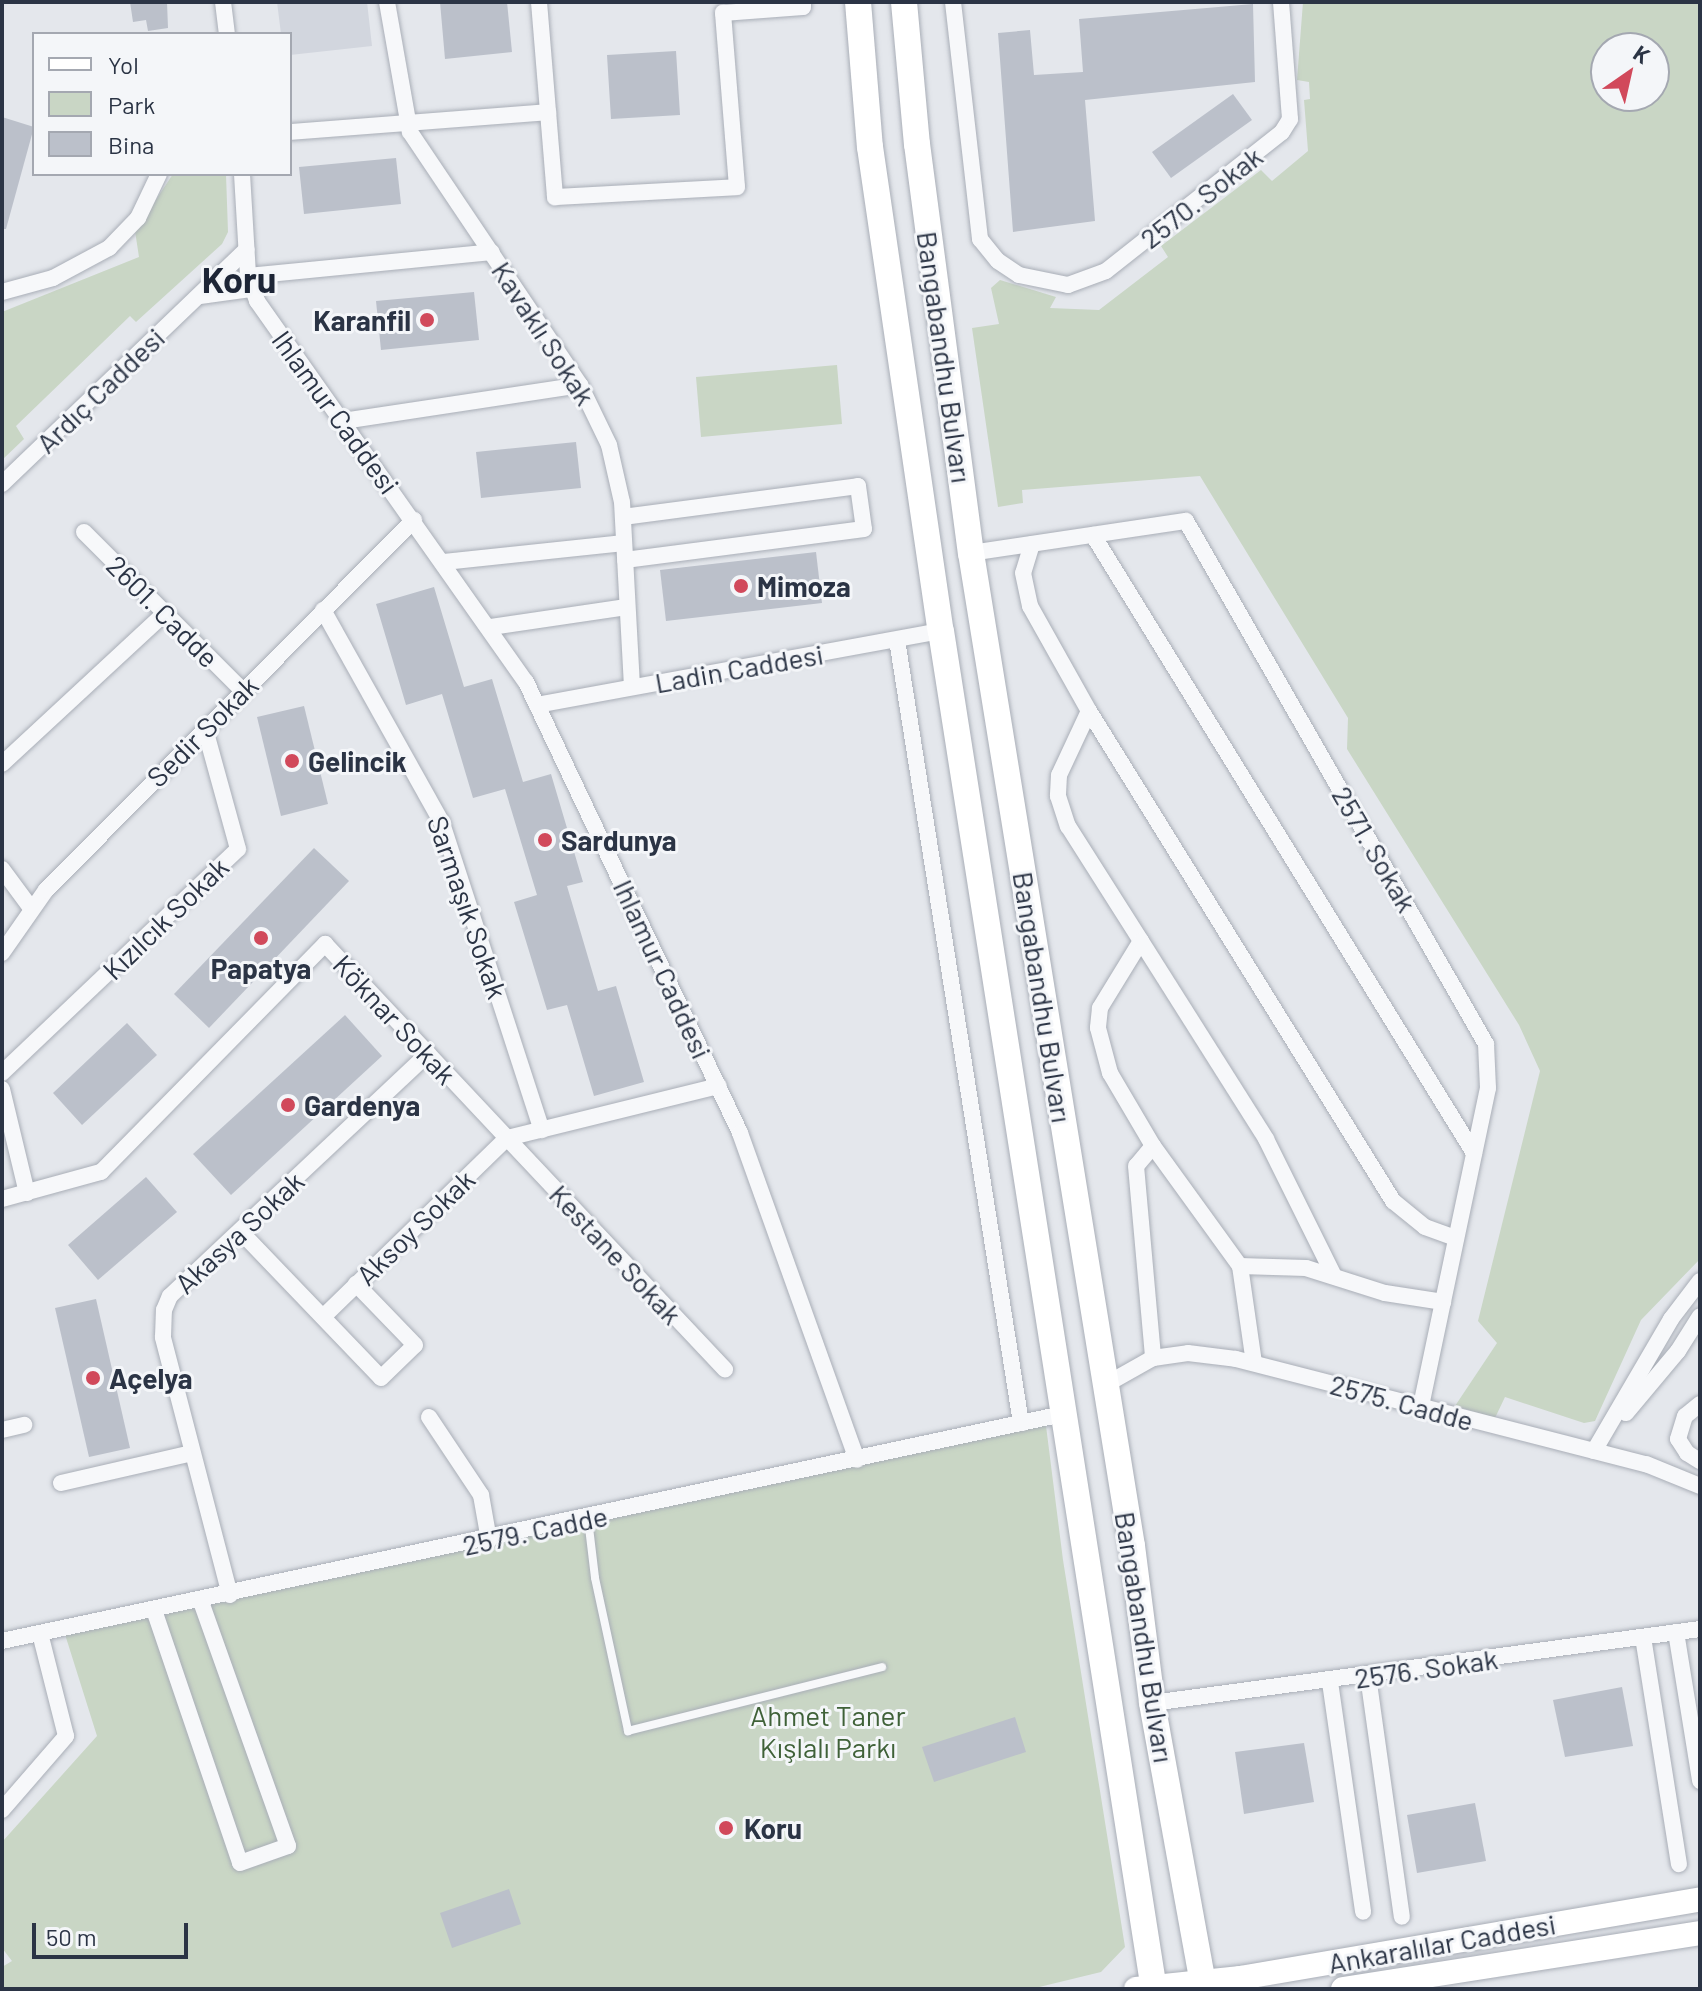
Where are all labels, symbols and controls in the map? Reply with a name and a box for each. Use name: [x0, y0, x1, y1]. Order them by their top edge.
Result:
legend: [32, 32, 292, 176]
north arrow: [1590, 32, 1670, 112]
text: K: [1629, 39, 1655, 68]
text: Yol: [108, 50, 139, 79]
text: Park: [108, 90, 155, 119]
text: Bina: [108, 130, 154, 159]
street label: 2570. Sokak: [1133, 139, 1269, 255]
street label: Bangabandhu Bulvarı: [911, 229, 979, 485]
street label: Kavaklı Sokak: [485, 255, 603, 411]
district label: Koru: [202, 257, 276, 301]
place label: Karanfil: [313, 303, 411, 337]
marker: Karanfil: [418, 311, 436, 329]
street label: Ardıç Caddesi: [29, 320, 171, 460]
street label: Ihlamur Caddesi: [265, 324, 407, 500]
street label: 2601. Cadde: [100, 548, 226, 674]
place label: Mimoza: [757, 569, 851, 603]
marker: Mimoza: [732, 577, 750, 595]
street label: Ladin Caddesi: [652, 637, 826, 699]
street label: Sedir Sokak: [139, 668, 265, 794]
place label: Gelincik: [308, 744, 407, 778]
marker: Gelincik: [283, 752, 301, 770]
street label: 2571. Sokak: [1326, 780, 1424, 918]
street label: Sarmaşık Sokak: [421, 811, 515, 1003]
place label: Sardunya: [561, 823, 677, 857]
marker: Sardunya: [536, 831, 554, 849]
street label: Kızılcık Sokak: [95, 850, 235, 986]
street label: Bangabandhu Bulvarı: [1007, 869, 1079, 1125]
street label: Ihlamur Caddesi: [607, 874, 719, 1064]
marker: Papatya: [252, 929, 270, 947]
street label: Köknar Sokak: [327, 947, 463, 1091]
place label: Papatya: [211, 951, 311, 985]
place label: Gardenya: [304, 1088, 420, 1122]
marker: Gardenya: [279, 1096, 297, 1114]
street label: Aksoy Sokak: [349, 1162, 481, 1292]
street label: Akasya Sokak: [168, 1164, 310, 1300]
street label: Kestane Sokak: [543, 1177, 689, 1331]
place label: Açelya: [109, 1361, 192, 1395]
street label: 2575. Cadde: [1327, 1367, 1477, 1437]
marker: Açelya: [84, 1369, 102, 1387]
street label: 2579. Cadde: [460, 1498, 610, 1562]
street label: Bangabandhu Bulvarı: [1109, 1509, 1181, 1765]
street label: 2576. Sokak: [1352, 1641, 1500, 1695]
park label: Ahmet Taner Kışlalı Parkı: [750, 1698, 906, 1764]
place label: Koru: [744, 1811, 802, 1845]
marker: Koru: [715, 1817, 737, 1839]
street label: Ankaralılar Caddesi: [1326, 1906, 1558, 1980]
scale bar: [36, 1907, 192, 1957]
text: 50 m: [46, 1922, 97, 1951]

